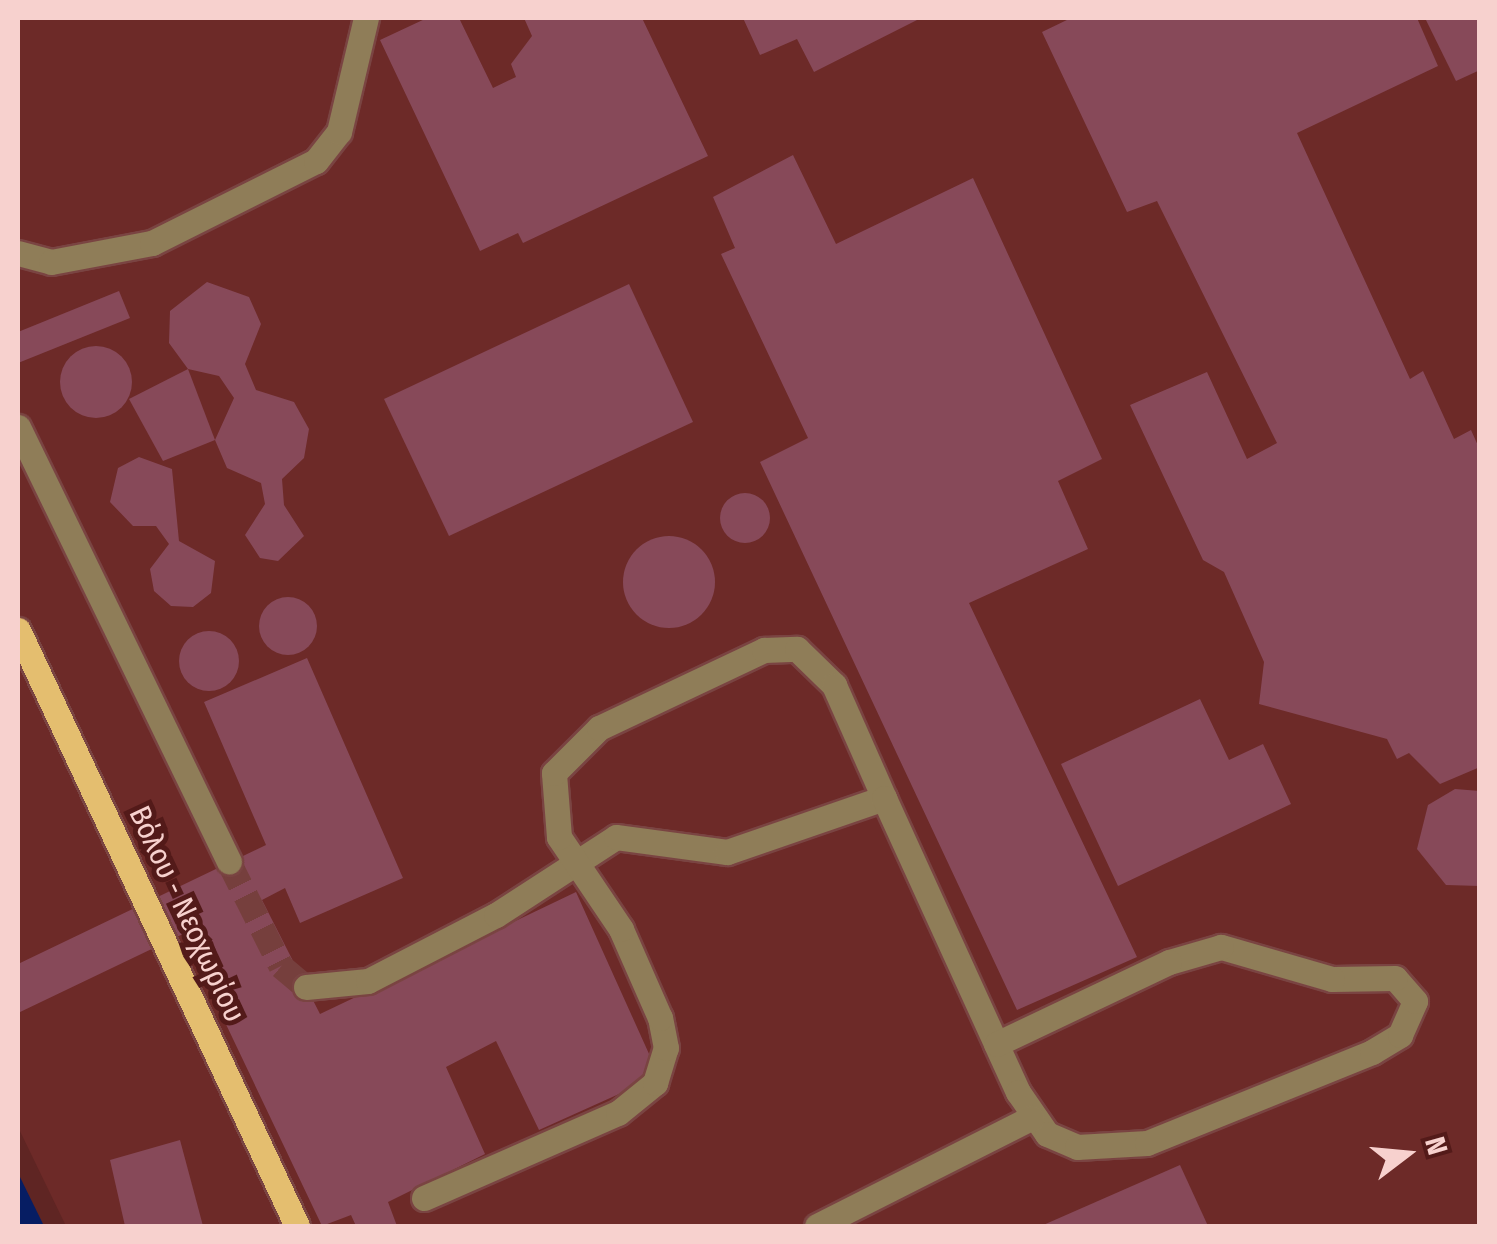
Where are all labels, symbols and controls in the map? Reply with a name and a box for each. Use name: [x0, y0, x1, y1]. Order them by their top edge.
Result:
street label: Βόλου - Νεοχωρίου: [121, 800, 253, 1028]
north arrow: [1357, 1104, 1457, 1204]
text: N: [1418, 1133, 1454, 1158]

